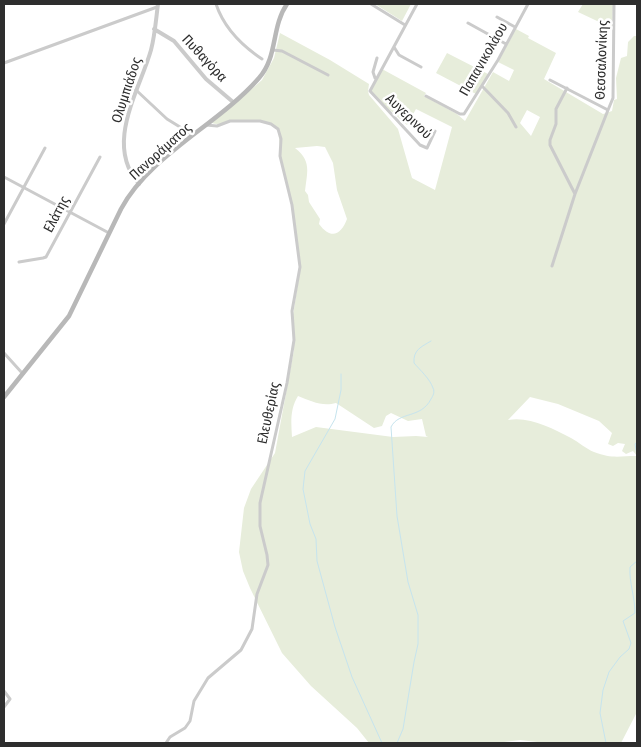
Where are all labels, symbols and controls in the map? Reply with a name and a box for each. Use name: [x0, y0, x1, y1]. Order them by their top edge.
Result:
street label: Παπανικολάου: [456, 19, 511, 99]
street label: Θεσσαλονίκης: [592, 20, 611, 100]
street label: Πυθαγόρα: [178, 31, 231, 86]
street label: Ολυμπιάδος: [108, 55, 145, 125]
street label: Αυγερινού: [382, 90, 435, 143]
street label: Πανοράματος: [126, 119, 195, 184]
street label: Ελάτης: [40, 193, 73, 235]
street label: Ελευθερίας: [254, 380, 283, 446]

